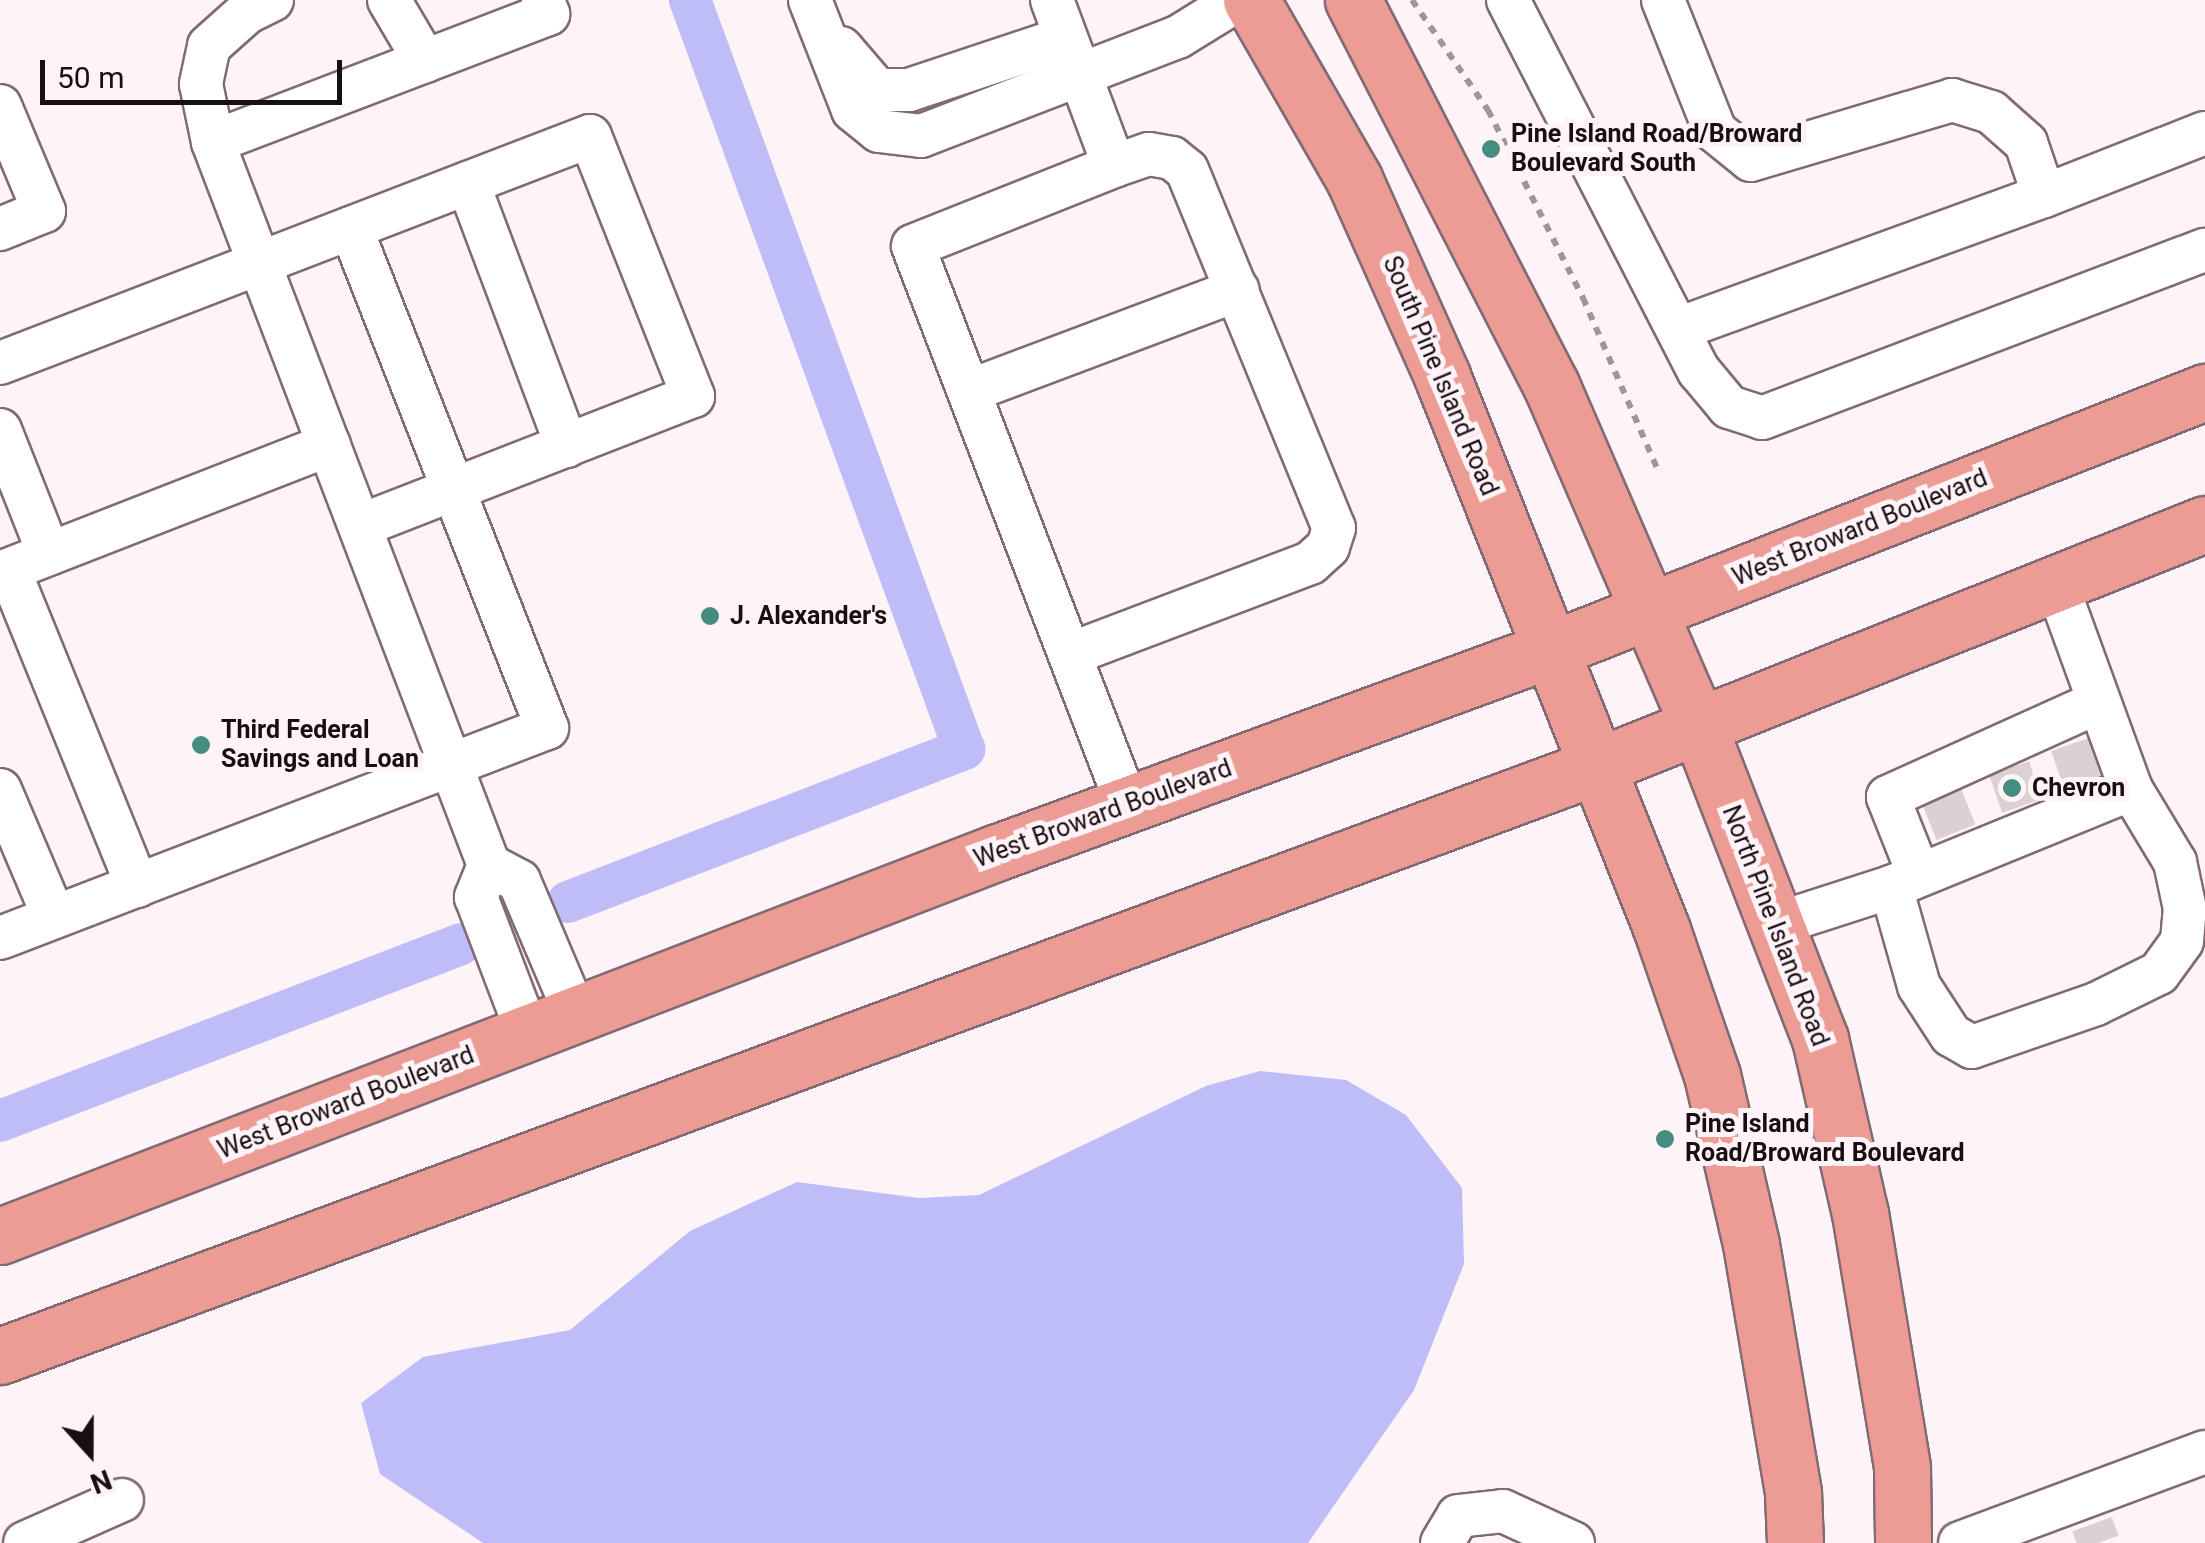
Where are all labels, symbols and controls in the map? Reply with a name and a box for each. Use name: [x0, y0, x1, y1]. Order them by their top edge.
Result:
scale bar: [45, 40, 348, 102]
text: 50 m: [57, 60, 124, 95]
place label: Pine Island Road/Broward Boulevard South: [1511, 120, 1802, 179]
marker: Pine Island Road/Broward Boulevard South: [1480, 138, 1502, 160]
street label: South Pine Island Road: [1376, 252, 1504, 500]
street label: West Broward Boulevard: [1728, 463, 1992, 593]
place label: J. Alexander's: [730, 601, 887, 631]
marker: J. Alexander's: [699, 605, 721, 627]
place label: Third Federal Savings and Loan: [221, 716, 419, 775]
marker: Third Federal Savings and Loan: [190, 734, 212, 756]
street label: West Broward Boulevard: [970, 753, 1236, 875]
place label: Chevron: [2032, 773, 2125, 803]
marker: Chevron: [2001, 777, 2023, 799]
street label: North Pine Island Road: [1715, 801, 1835, 1051]
street label: West Broward Boulevard: [214, 1040, 478, 1166]
place label: Pine Island Road/Broward Boulevard: [1685, 1110, 1965, 1169]
marker: Pine Island Road/Broward Boulevard: [1654, 1128, 1676, 1150]
north arrow: [40, 1403, 140, 1503]
text: N: [86, 1463, 116, 1500]

